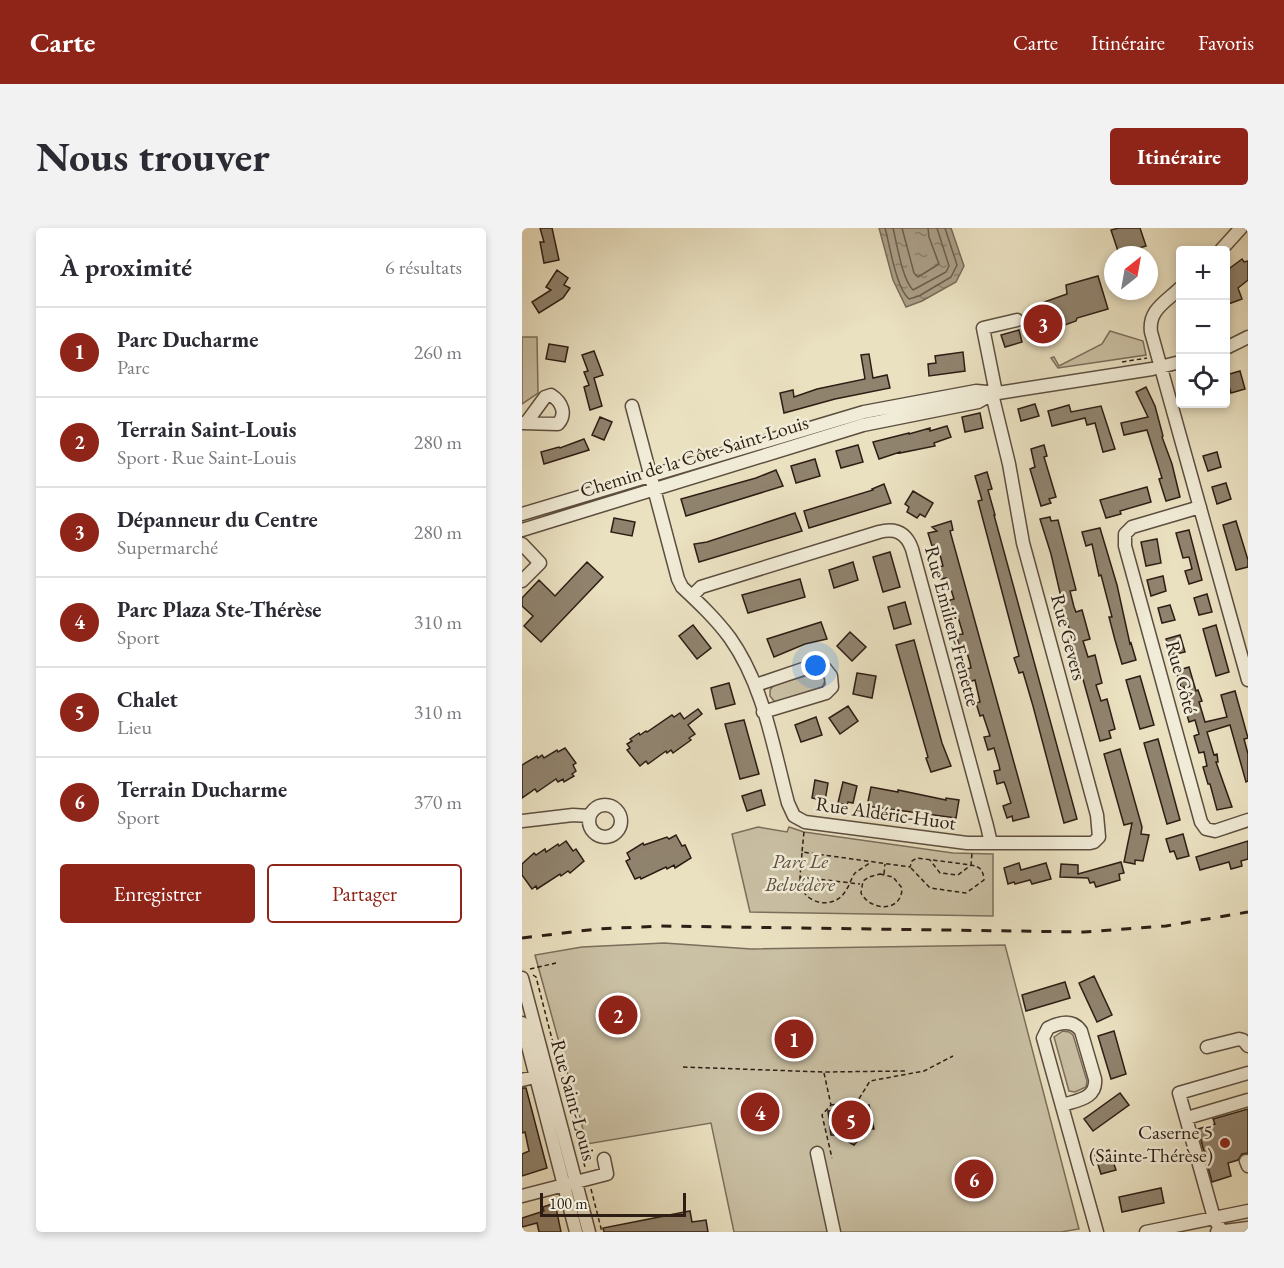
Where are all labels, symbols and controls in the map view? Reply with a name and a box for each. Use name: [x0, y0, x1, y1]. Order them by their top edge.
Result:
text: Carte: [30, 24, 96, 60]
text: Carte: [1013, 29, 1058, 56]
text: Itinéraire: [1091, 29, 1165, 56]
text: Favoris: [1198, 29, 1254, 56]
button: Itinéraire: [1110, 128, 1248, 185]
text: Nous trouver: [36, 129, 270, 184]
north arrow: [1104, 246, 1158, 300]
map controls: [1176, 246, 1230, 408]
button: +: [1176, 246, 1230, 300]
text: À proximité: [60, 250, 192, 284]
text: 6 résultats: [385, 254, 462, 280]
button: −: [1176, 300, 1230, 354]
pin: 3: [1024, 302, 1062, 346]
text: Parc Ducharme: [117, 325, 258, 354]
text: 1: [74, 339, 85, 365]
text: 260 m: [414, 339, 462, 365]
text: Parc: [117, 354, 150, 380]
button: locate: [1176, 354, 1230, 408]
street label: Chemin de la Côte-Saint-Louis: [577, 409, 811, 503]
text: Terrain Saint-Louis: [117, 415, 296, 444]
text: 2: [74, 429, 85, 455]
text: 280 m: [414, 429, 462, 455]
text: Sport · Rue Saint-Louis: [117, 444, 296, 470]
text: Dépanneur du Centre: [117, 505, 318, 534]
text: 3: [74, 519, 85, 545]
text: 280 m: [414, 519, 462, 545]
text: Supermarché: [117, 534, 218, 560]
street label: Rue Emilien-Frenette: [919, 543, 987, 709]
street label: Rue Gevers: [1045, 591, 1093, 683]
text: Parc Plaza Ste-Thérèse: [117, 595, 322, 624]
text: 4: [74, 609, 85, 635]
text: 310 m: [414, 609, 462, 635]
text: Sport: [117, 624, 160, 650]
street label: Rue Côté: [1160, 638, 1204, 717]
your location: [801, 651, 830, 680]
text: Chalet: [117, 685, 178, 714]
text: 5: [74, 699, 85, 725]
text: 310 m: [414, 699, 462, 725]
text: Lieu: [117, 714, 152, 740]
text: Terrain Ducharme: [117, 775, 287, 804]
text: 6: [74, 789, 85, 815]
text: 370 m: [414, 789, 462, 815]
street label: Rue Aldéric-Huot: [814, 790, 958, 836]
text: Sport: [117, 804, 160, 830]
park label: Parc Le Belvédère: [764, 848, 835, 897]
button: Enregistrer: [60, 864, 255, 923]
button: Partager: [267, 864, 462, 923]
pin: 2: [598, 992, 638, 1038]
pin: 1: [774, 1016, 814, 1062]
street label: Rue Saint-Louis: [545, 1036, 603, 1164]
pin: 4: [740, 1090, 780, 1134]
pin: 5: [832, 1098, 870, 1142]
place label: Caserne 5 (Sainte-Thérèse): [1089, 1119, 1213, 1168]
marker: Caserne 5 (Sainte-Thérèse): [1218, 1136, 1232, 1150]
pin: 6: [954, 1156, 994, 1202]
scale bar: [540, 1190, 686, 1218]
text: 100 m: [549, 1193, 588, 1214]

